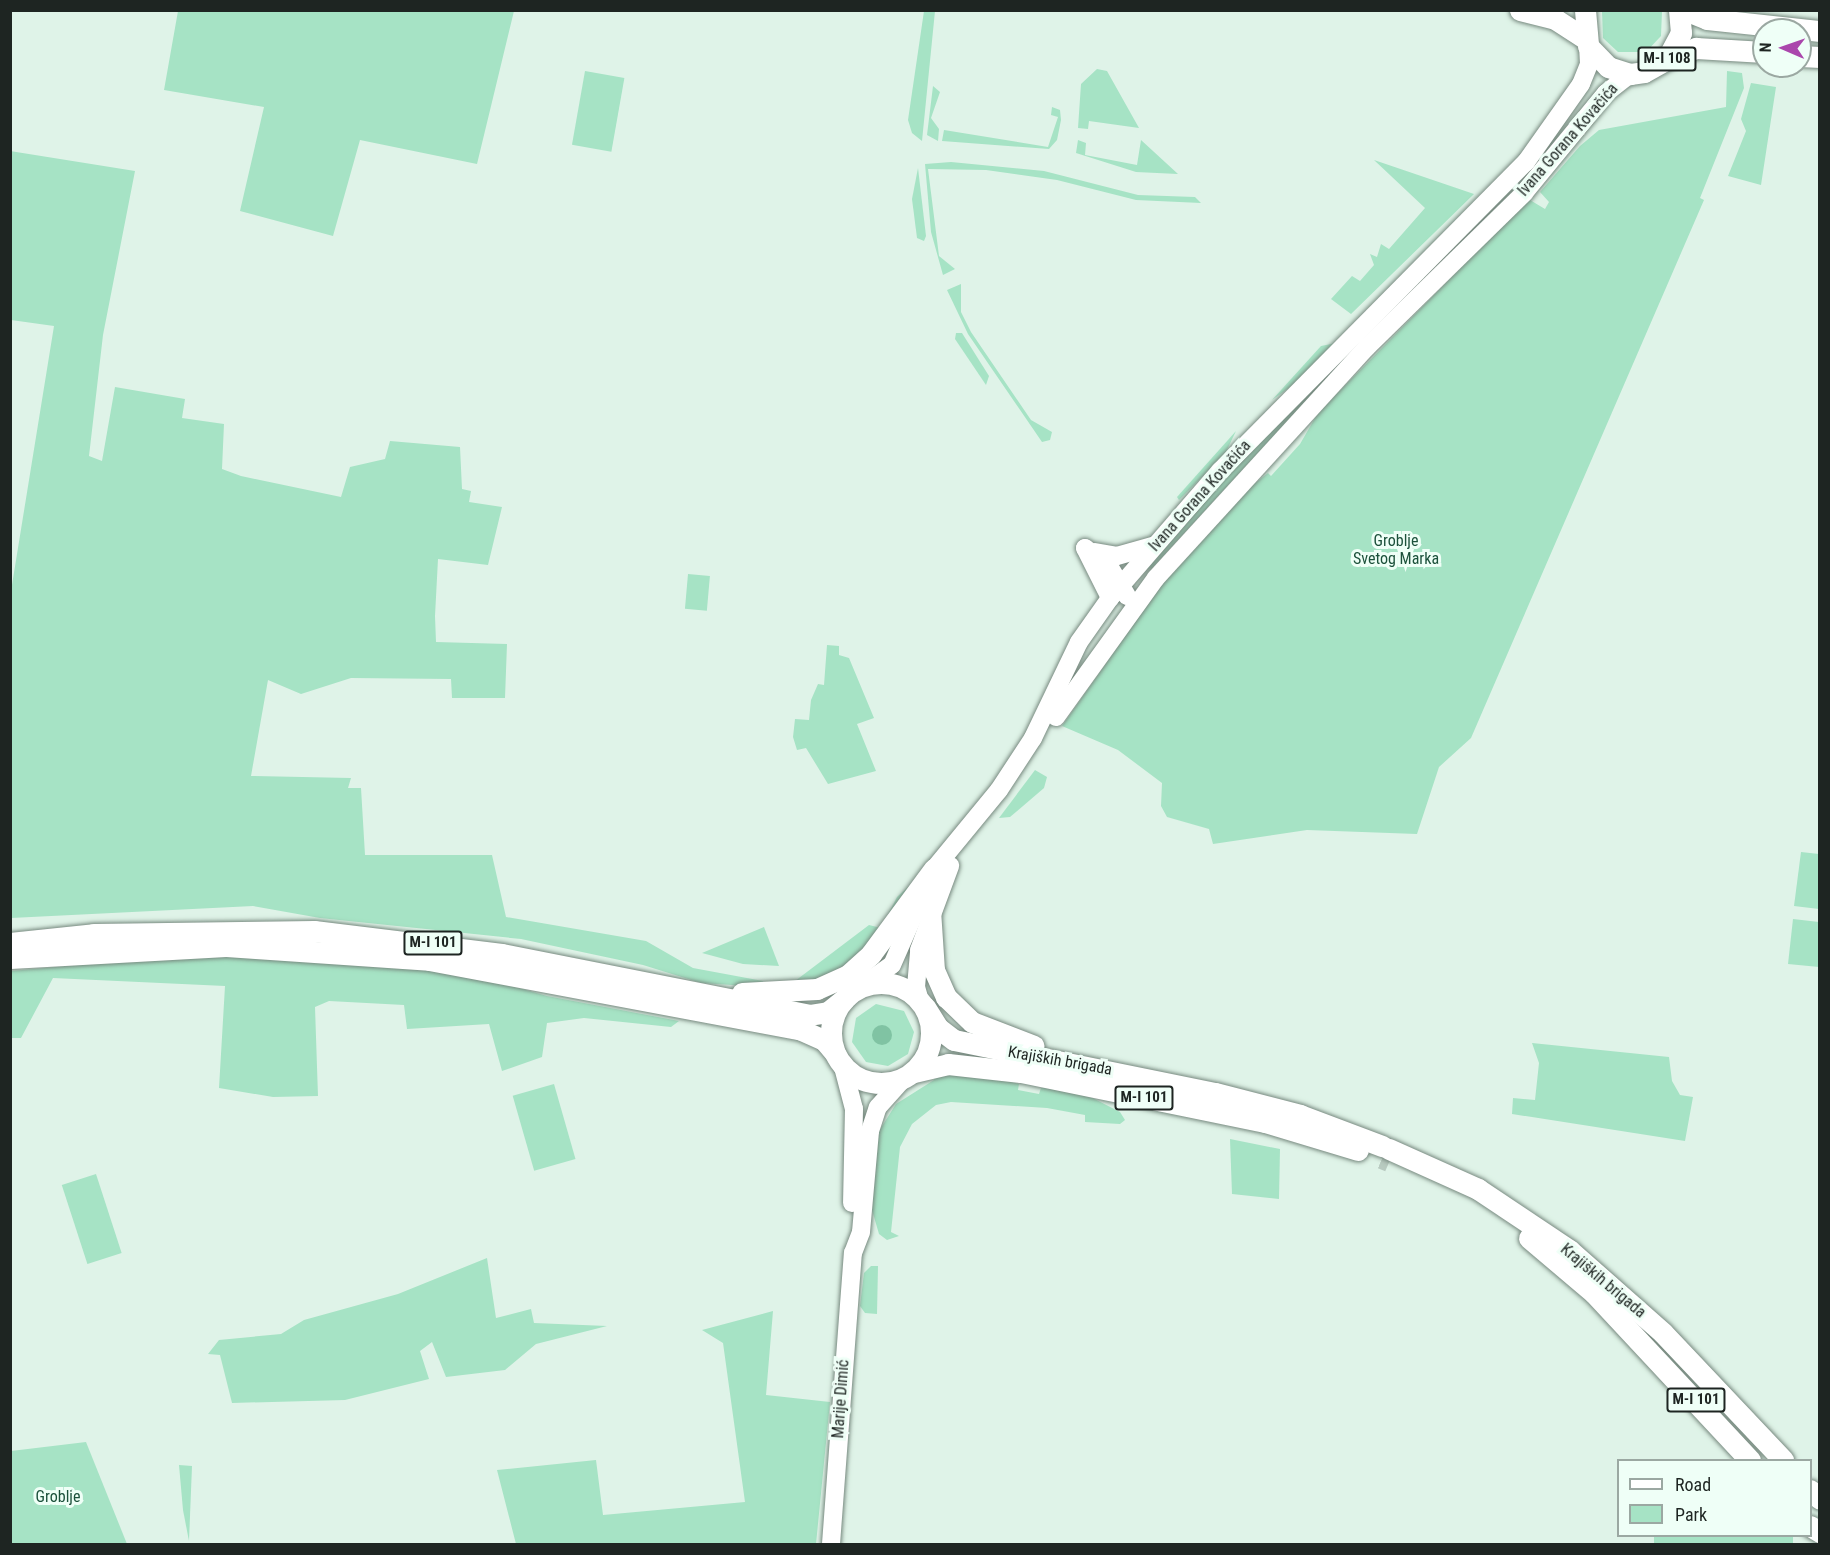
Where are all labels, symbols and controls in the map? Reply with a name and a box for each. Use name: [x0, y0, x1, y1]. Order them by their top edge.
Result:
north arrow: [1752, 18, 1812, 78]
text: N: [1756, 42, 1775, 53]
road number: M-I 108: [1637, 47, 1697, 71]
street label: Ivana Gorana Kovačića: [1514, 80, 1622, 200]
street label: Ivana Gorana Kovačića: [1145, 436, 1255, 556]
park label: Groblje Svetog Marka: [1353, 531, 1439, 569]
road number: M-I 101: [403, 931, 463, 955]
street label: Krajiških brigada: [1006, 1042, 1114, 1080]
road number: M-I 101: [1114, 1086, 1174, 1110]
street label: Krajiških brigada: [1556, 1240, 1650, 1322]
street label: Marije Dimić: [829, 1359, 853, 1439]
road number: M-I 101: [1666, 1388, 1726, 1412]
legend: [1617, 1459, 1812, 1537]
text: Road: [1675, 1474, 1711, 1495]
park label: Groblje: [36, 1487, 80, 1507]
text: Park: [1675, 1504, 1707, 1525]

